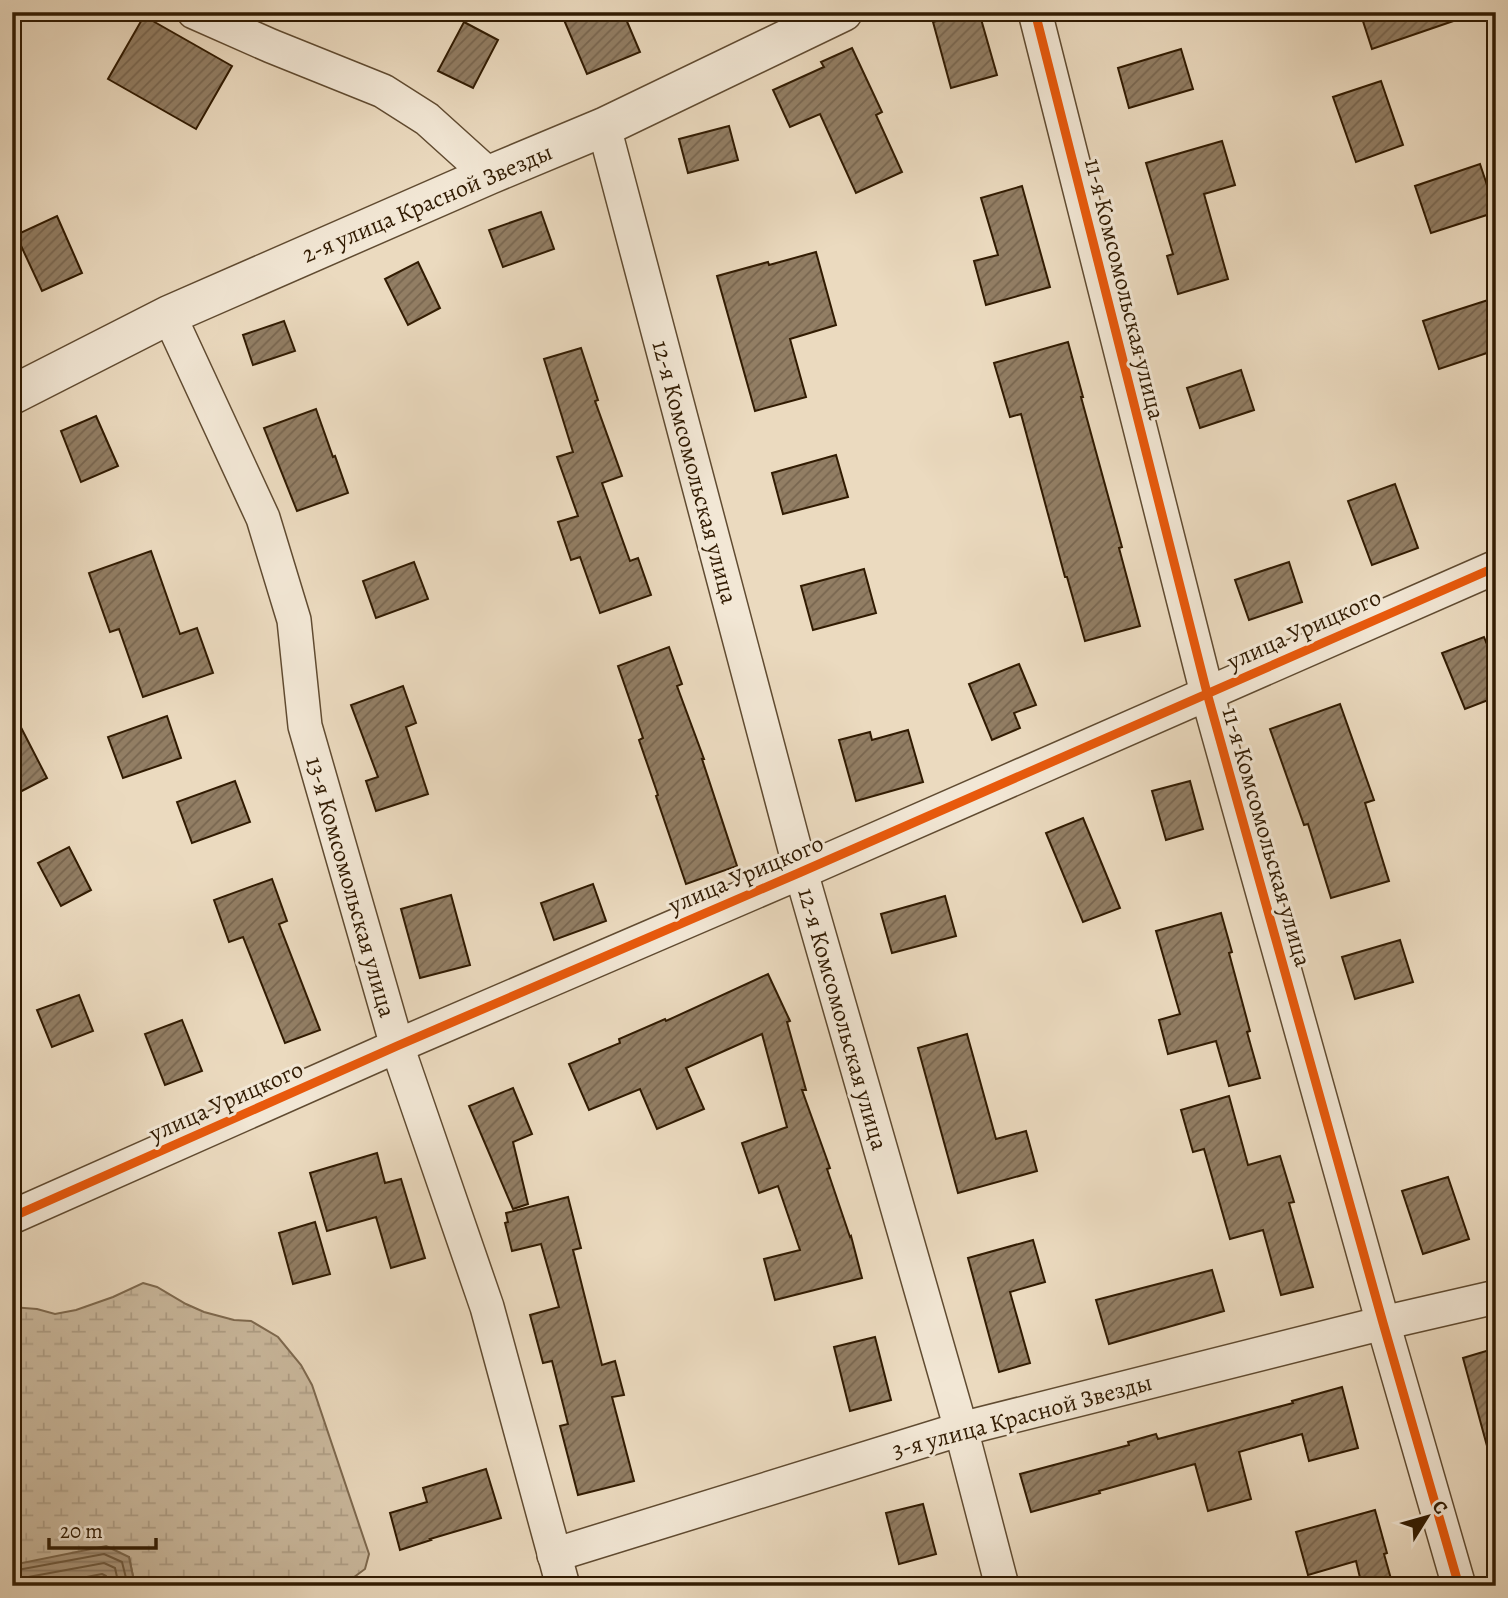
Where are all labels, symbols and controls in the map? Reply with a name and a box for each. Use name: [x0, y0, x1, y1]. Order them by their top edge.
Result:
street label: 2-я улица Красной Звезды: [297, 136, 557, 270]
street label: 11-я Комсомольская улица: [1077, 155, 1173, 423]
street label: 12-я Комсомольская улица: [644, 337, 746, 607]
street label: улица Урицкого: [1221, 581, 1386, 678]
street label: 11-я Комсомольская улица: [1215, 704, 1319, 970]
street label: 13-я Комсомольская улица: [298, 753, 404, 1021]
street label: улица Урицкого: [663, 827, 828, 921]
street label: 12-я Комсомольская улица: [790, 884, 896, 1154]
street label: улица Урицкого: [143, 1053, 308, 1150]
street label: 3-я улица Красной Звезды: [889, 1366, 1155, 1466]
north arrow: [1392, 1482, 1462, 1552]
text: С: [1426, 1495, 1454, 1520]
scale bar: [49, 1507, 156, 1551]
text: 20 m: [60, 1517, 103, 1545]

